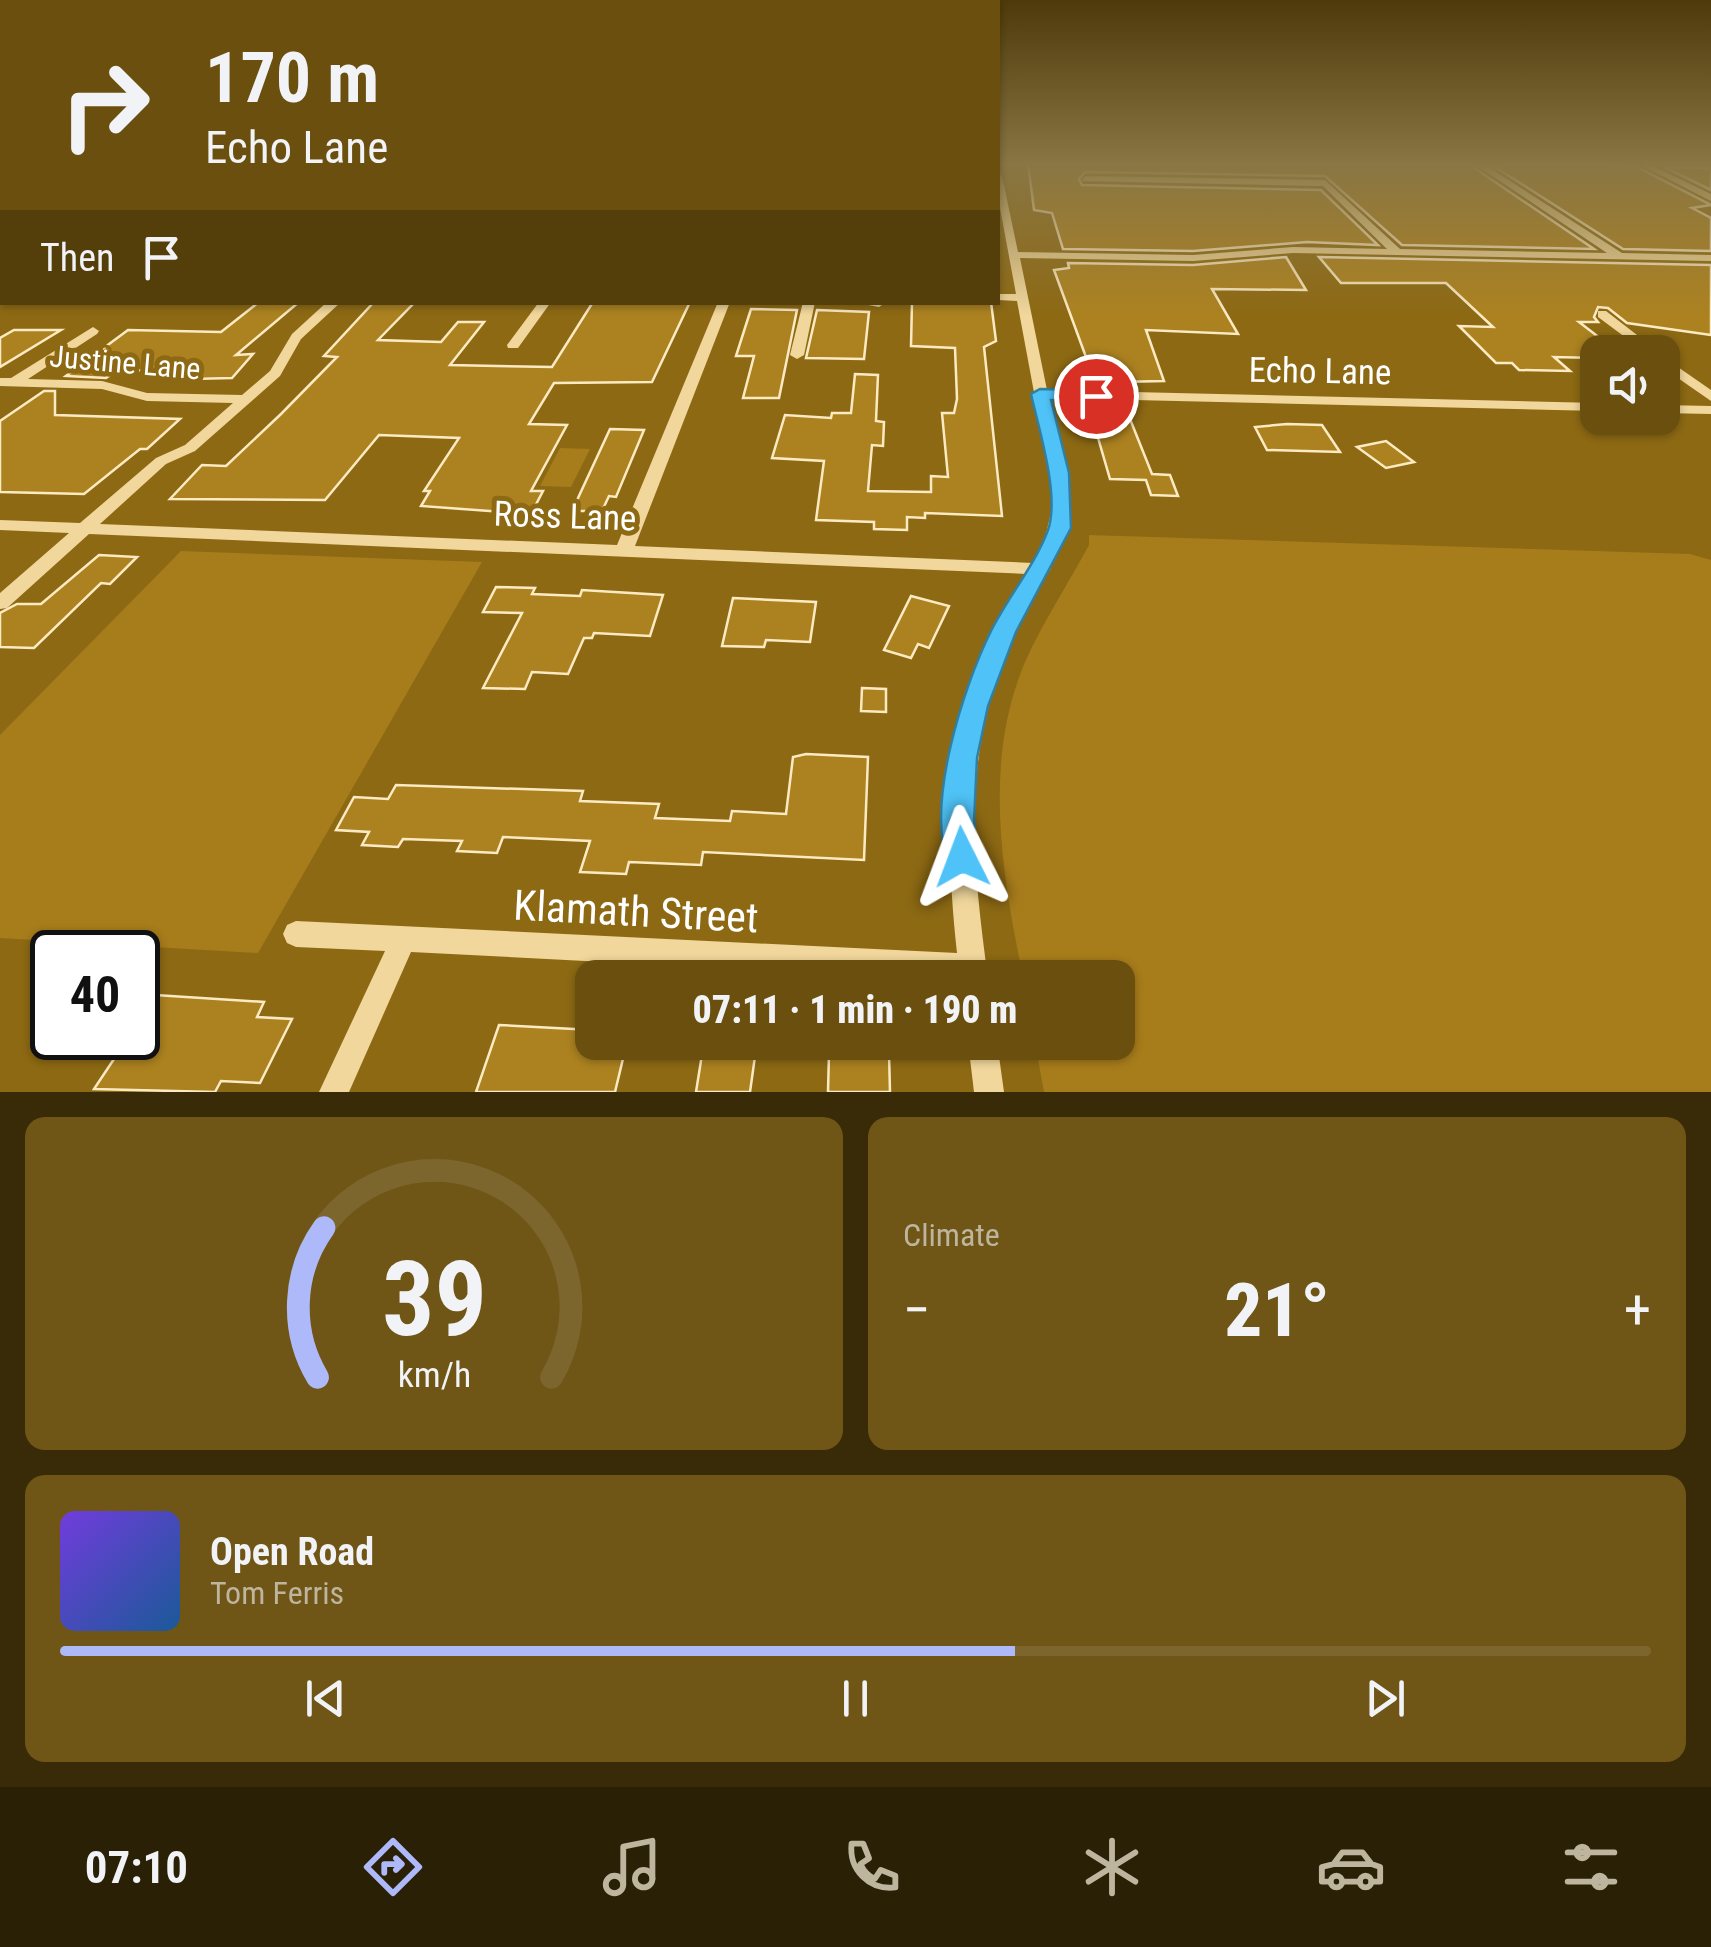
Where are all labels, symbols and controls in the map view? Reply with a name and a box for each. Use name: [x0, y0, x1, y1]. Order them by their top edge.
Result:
text: 170 m: [205, 37, 379, 119]
icon: right: [40, 40, 170, 170]
text: Echo Lane: [205, 121, 388, 174]
icon: arrive: [134, 230, 189, 285]
text: Then: [40, 236, 114, 280]
map controls: [1580, 335, 1680, 435]
button: sound: [1580, 335, 1680, 435]
street label: Justine Lane: [48, 338, 202, 387]
street label: Echo Lane: [1248, 350, 1392, 393]
pin: [1054, 354, 1139, 439]
icon: arrive: [1069, 369, 1124, 424]
street label: Ross Lane: [493, 494, 637, 539]
position arrow: [910, 805, 1014, 909]
street label: Klamath Street: [512, 881, 760, 942]
speed limit sign: 40: [30, 930, 160, 1060]
text: 07:11 · 1 min · 190 m: [693, 988, 1017, 1032]
text: Climate: [903, 1216, 1000, 1254]
text: 39: [381, 1239, 487, 1360]
text: 21°: [1224, 1266, 1330, 1354]
text: −: [903, 1278, 931, 1342]
text: +: [1624, 1278, 1651, 1342]
text: km/h: [397, 1354, 471, 1396]
text: Open Road: [210, 1530, 374, 1574]
text: Tom Ferris: [210, 1574, 344, 1612]
icon: previous: [298, 1671, 353, 1726]
icon: pause: [828, 1671, 883, 1726]
icon: next: [1358, 1671, 1413, 1726]
icon: directions: [358, 1832, 428, 1902]
icon: music: [597, 1832, 667, 1902]
icon: phone: [837, 1832, 907, 1902]
icon: climate: [1077, 1832, 1147, 1902]
icon: car: [1316, 1832, 1386, 1902]
icon: filters: [1556, 1832, 1626, 1902]
text: 07:10: [85, 1841, 188, 1894]

